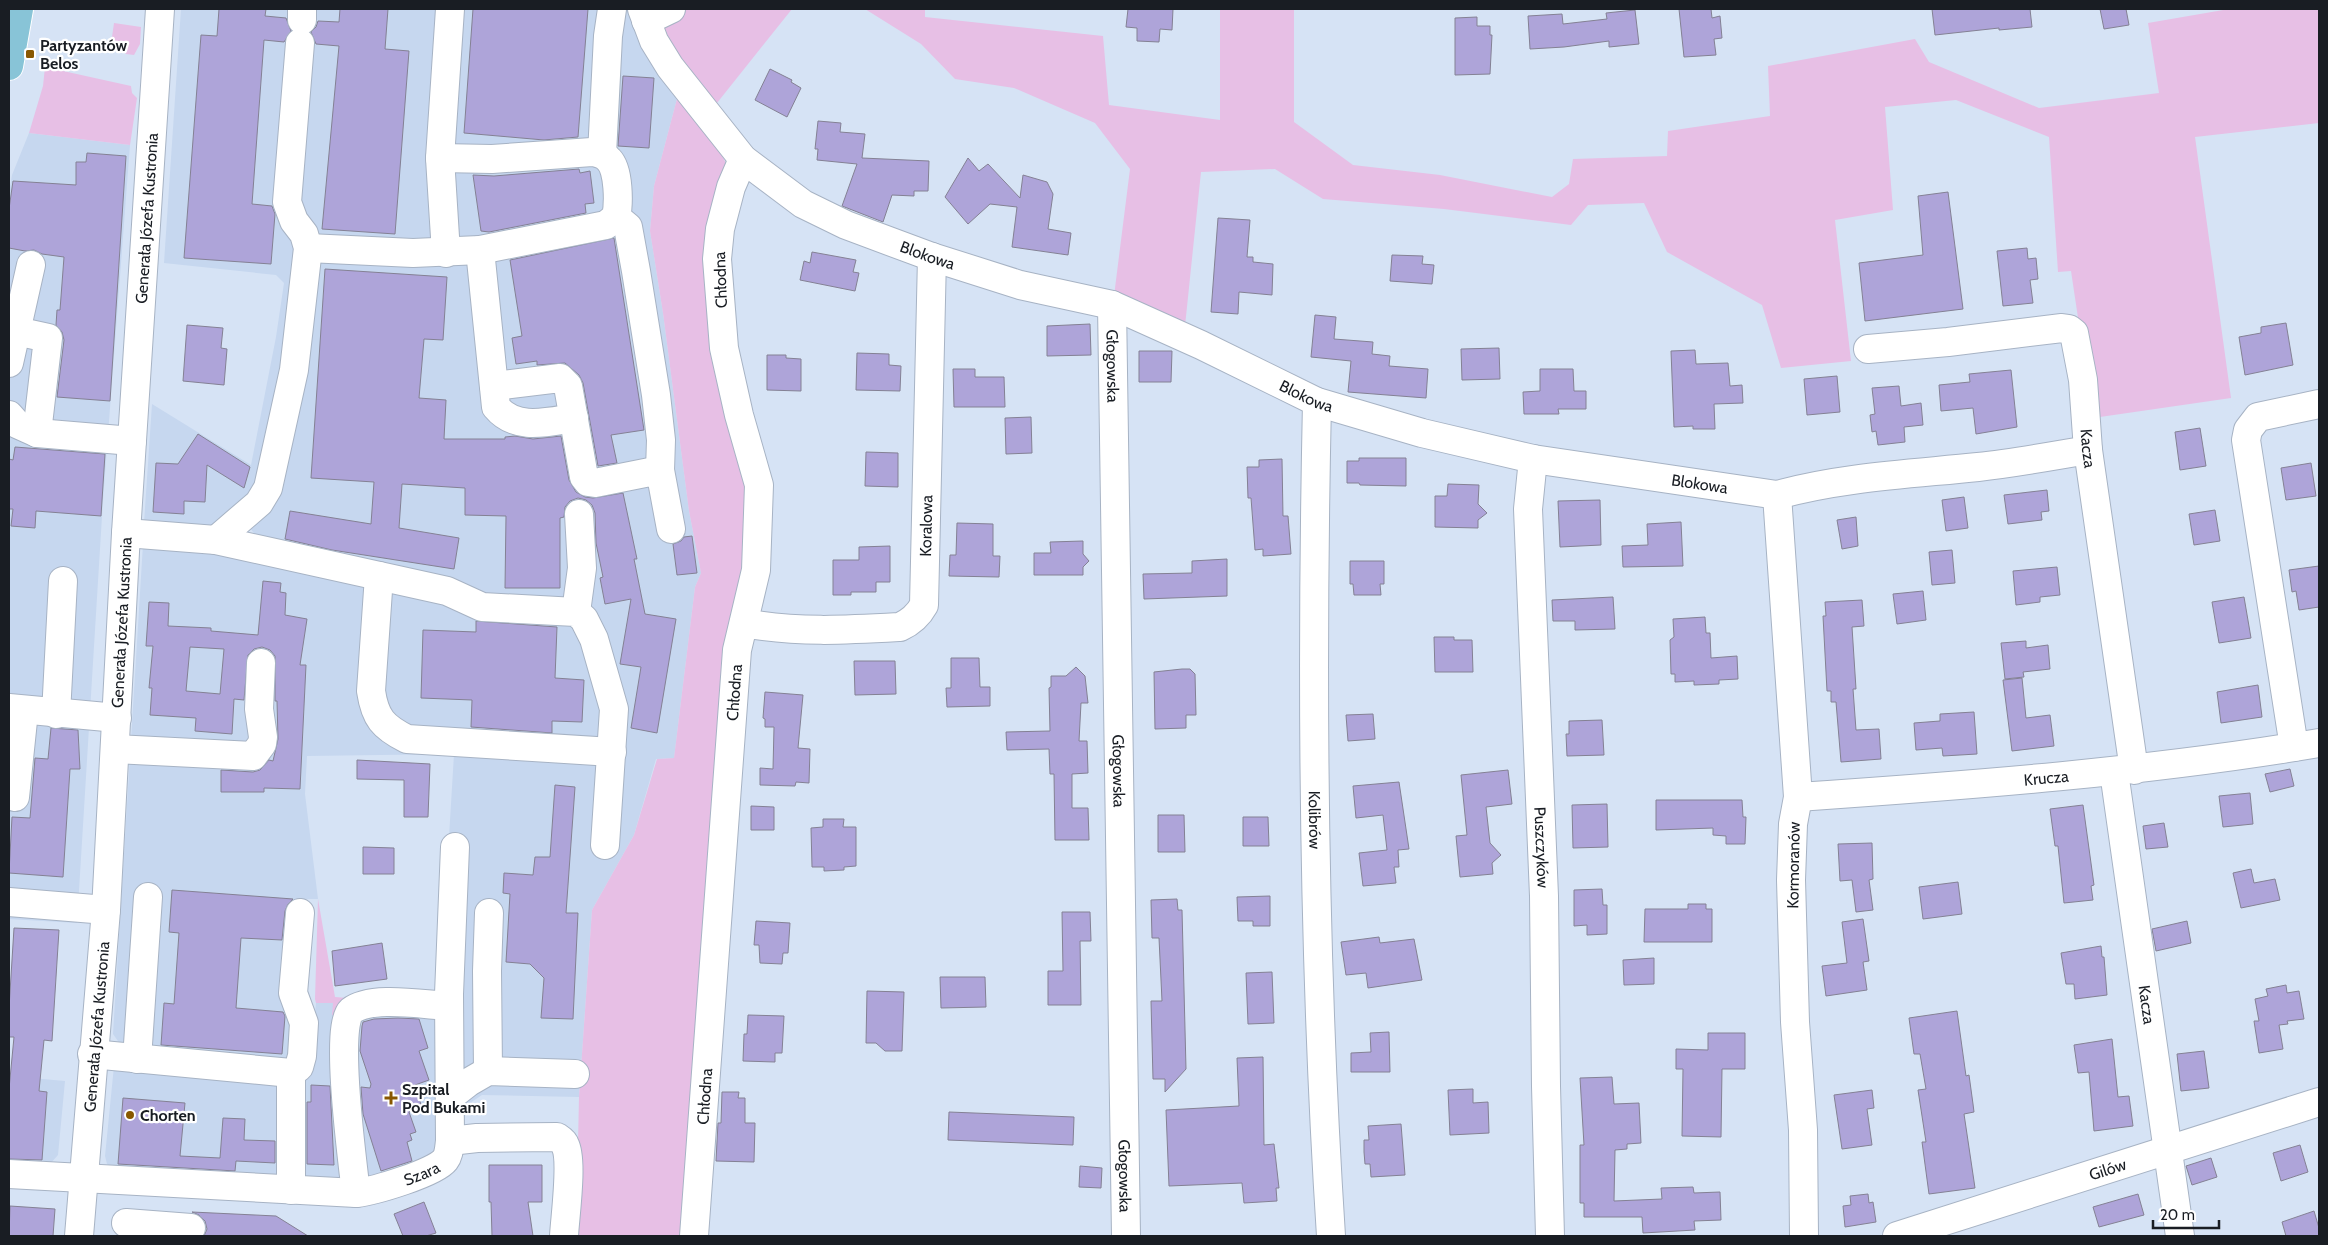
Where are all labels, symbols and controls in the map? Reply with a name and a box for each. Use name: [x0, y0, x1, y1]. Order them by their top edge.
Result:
place label: Partyzantów Belos: [40, 36, 127, 73]
marker: Partyzantów Belos: [24, 48, 36, 60]
street label: Generała Józefa Kustronia: [132, 132, 162, 304]
street label: Blokowa: [897, 237, 958, 274]
street label: Chłodna: [710, 251, 731, 309]
street label: Głogowska: [1102, 329, 1122, 403]
street label: Blokowa: [1276, 376, 1335, 416]
street label: Kacza: [2077, 428, 2100, 470]
street label: Blokowa: [1670, 471, 1729, 498]
street label: Koralowa: [916, 494, 937, 557]
street label: Generała Józefa Kustronia: [108, 536, 136, 709]
street label: Chłodna: [723, 663, 746, 721]
street label: Głogowska: [1108, 734, 1129, 808]
street label: Krucza: [2023, 766, 2070, 790]
street label: Kolibrów: [1305, 791, 1324, 850]
street label: Puszczyków: [1530, 806, 1553, 889]
street label: Kormoranów: [1783, 821, 1804, 909]
street label: Generała Józefa Kustronia: [80, 940, 113, 1113]
street label: Kacza: [2134, 984, 2159, 1026]
street label: Chłodna: [693, 1067, 716, 1125]
place label: Szpital Pod Bukami: [402, 1080, 485, 1117]
marker: Szpital Pod Bukami: [384, 1091, 398, 1105]
place label: Chorten: [140, 1106, 196, 1125]
marker: Chorten: [124, 1109, 136, 1121]
street label: Głogowska: [1115, 1139, 1135, 1213]
street label: Gilów: [2087, 1155, 2129, 1184]
street label: Szara: [401, 1158, 443, 1190]
scale bar: [2153, 1198, 2219, 1230]
text: 20 m: [2160, 1206, 2195, 1224]

